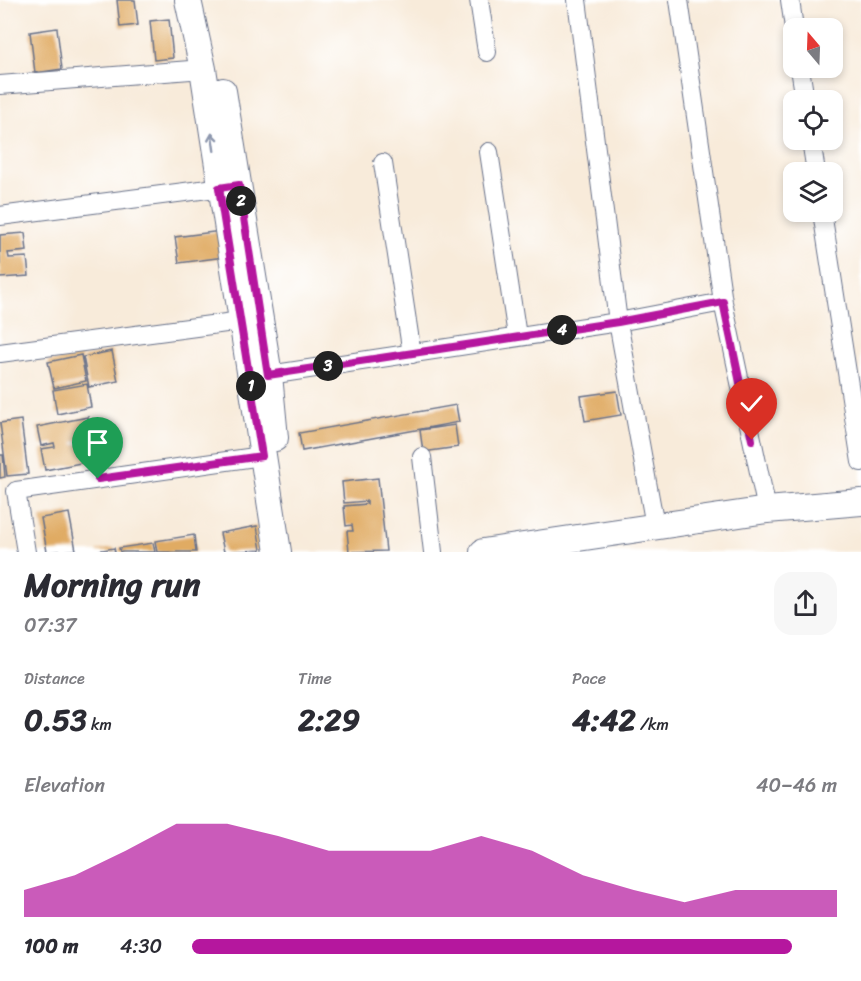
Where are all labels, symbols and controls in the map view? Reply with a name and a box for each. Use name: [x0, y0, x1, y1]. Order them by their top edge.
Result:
north arrow: [783, 18, 843, 78]
map controls: [783, 18, 843, 222]
button: locate: [783, 90, 843, 150]
one-way arrow: [207, 132, 218, 152]
button: layers: [783, 162, 843, 222]
pin: 2: [226, 186, 256, 216]
text: 2: [236, 186, 246, 215]
pin: 4: [547, 315, 577, 345]
text: 4: [557, 315, 567, 344]
pin: 3: [313, 351, 343, 381]
text: 3: [324, 351, 332, 380]
pin: 1: [236, 371, 266, 401]
text: 1: [248, 371, 254, 400]
pin: [726, 378, 777, 440]
icon: check: [735, 387, 768, 420]
pin: [72, 417, 123, 479]
icon: arrive: [81, 426, 114, 459]
text: Morning run: [24, 556, 200, 614]
button: share: [774, 572, 837, 635]
text: 07:37: [24, 608, 77, 643]
text: Distance: [24, 664, 85, 693]
text: Time: [298, 664, 332, 693]
text: Pace: [572, 664, 606, 693]
text: 0.53: [24, 693, 87, 747]
text: 2:29: [298, 693, 360, 747]
text: 4:42: [572, 693, 636, 747]
text: km: [87, 710, 112, 739]
text: /km: [636, 710, 669, 739]
text: Elevation: [24, 768, 105, 803]
text: 40–46 m: [756, 768, 837, 803]
text: 100 m: [24, 929, 78, 964]
text: 4:30: [120, 929, 162, 964]

